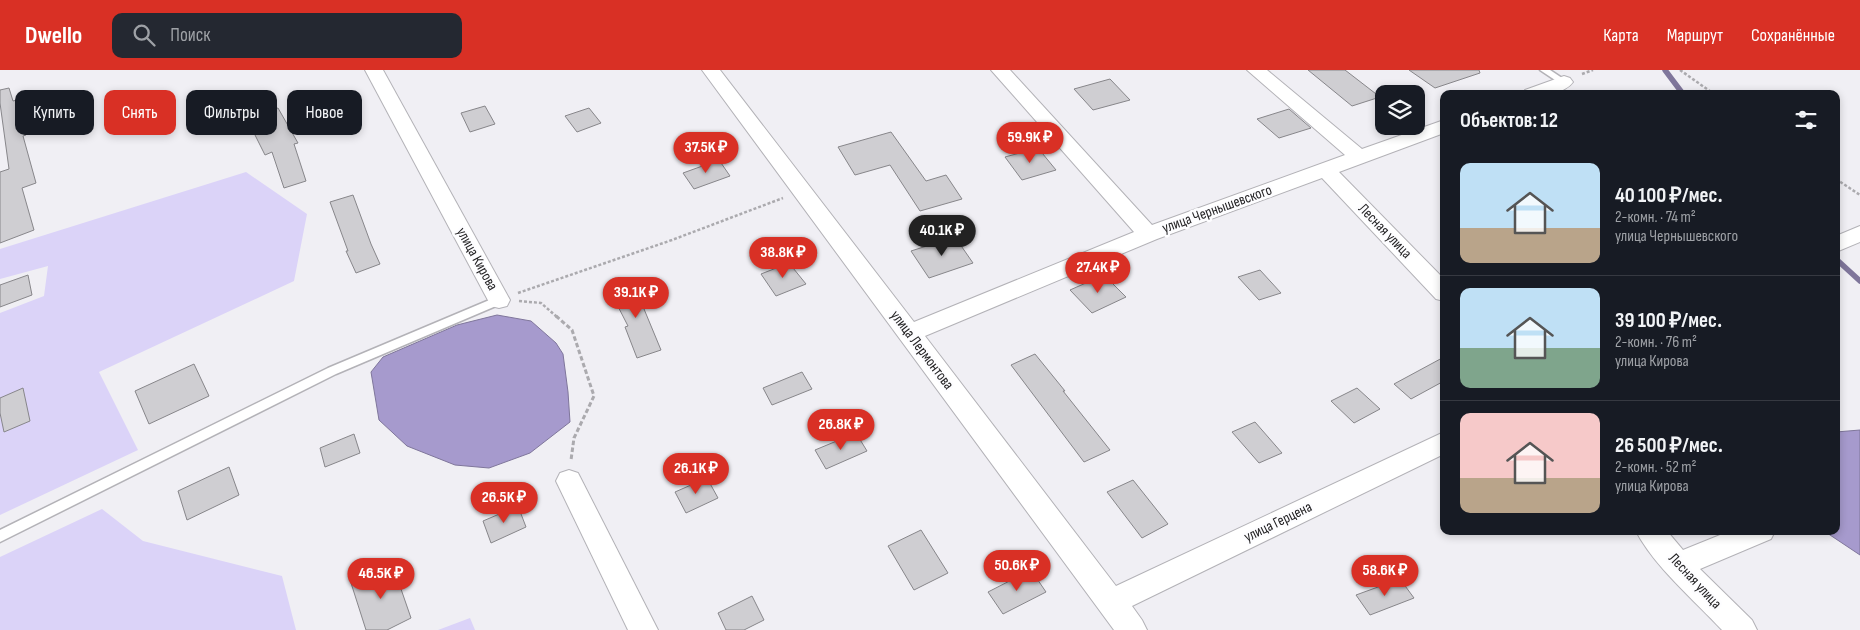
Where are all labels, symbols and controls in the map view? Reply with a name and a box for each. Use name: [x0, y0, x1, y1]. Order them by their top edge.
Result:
search box: [112, 13, 462, 58]
text: Dwello: [25, 21, 82, 50]
icon: search: [130, 21, 158, 49]
text: Поиск: [170, 24, 210, 47]
text: Карта: [1603, 25, 1639, 46]
text: Маршрут: [1667, 25, 1723, 46]
text: Сохранённые: [1751, 25, 1835, 46]
map controls: [1375, 85, 1425, 135]
button: layers: [1375, 85, 1425, 135]
chip: Купить: [15, 90, 94, 135]
chip: Снять: [104, 90, 176, 135]
chip: Фильтры: [186, 90, 277, 135]
chip: Новое: [287, 90, 362, 135]
icon: filters: [1792, 106, 1820, 134]
text: Объектов: 12: [1460, 108, 1558, 133]
pin: 59.9K ₽: [984, 122, 1076, 164]
text: 59.9K ₽: [1007, 128, 1053, 147]
pin: 37.5K ₽: [660, 132, 752, 174]
text: 37.5K ₽: [684, 138, 728, 157]
street label: улица Чернышевского: [1160, 180, 1274, 238]
icon: home: [1500, 183, 1560, 243]
text: 40 100 ₽/мес.: [1615, 183, 1722, 208]
street label: Лесная улица: [1354, 199, 1416, 263]
text: 2-комн. · 74 m²: [1615, 208, 1696, 227]
pin: 40.1K ₽: [896, 214, 988, 257]
text: 40.1K ₽: [920, 221, 964, 240]
street label: улица Кирова: [452, 224, 502, 294]
text: улица Чернышевского: [1615, 227, 1738, 246]
pin: 38.8K ₽: [737, 236, 829, 279]
text: 38.8K ₽: [760, 243, 806, 262]
pin: 27.4K ₽: [1052, 252, 1144, 294]
text: 27.4K ₽: [1076, 258, 1120, 277]
pin: 39.1K ₽: [590, 276, 682, 319]
text: 39.1K ₽: [614, 283, 658, 302]
street label: улица Лермонтова: [886, 307, 958, 393]
icon: home: [1500, 308, 1560, 368]
text: 39 100 ₽/мес.: [1615, 308, 1722, 333]
text: 2-комн. · 76 m²: [1615, 333, 1697, 352]
text: улица Кирова: [1615, 352, 1689, 371]
pin: 26.8K ₽: [795, 408, 887, 451]
text: 26.8K ₽: [818, 415, 864, 434]
icon: home: [1500, 433, 1560, 493]
text: 26 500 ₽/мес.: [1615, 433, 1723, 458]
pin: 26.1K ₽: [650, 452, 742, 495]
text: 2-комн. · 52 m²: [1615, 458, 1697, 477]
text: 26.1K ₽: [674, 459, 718, 478]
text: улица Кирова: [1615, 477, 1689, 496]
pin: 26.5K ₽: [458, 482, 550, 524]
text: 26.5K ₽: [482, 488, 526, 507]
street label: улица Герцена: [1241, 497, 1315, 547]
street label: Лесная улица: [1664, 549, 1726, 613]
pin: 50.6K ₽: [971, 550, 1063, 592]
pin: 58.6K ₽: [1339, 554, 1431, 597]
text: 50.6K ₽: [995, 556, 1039, 575]
pin: 46.5K ₽: [335, 558, 427, 600]
text: 58.6K ₽: [1362, 561, 1408, 580]
text: 46.5K ₽: [358, 564, 404, 583]

